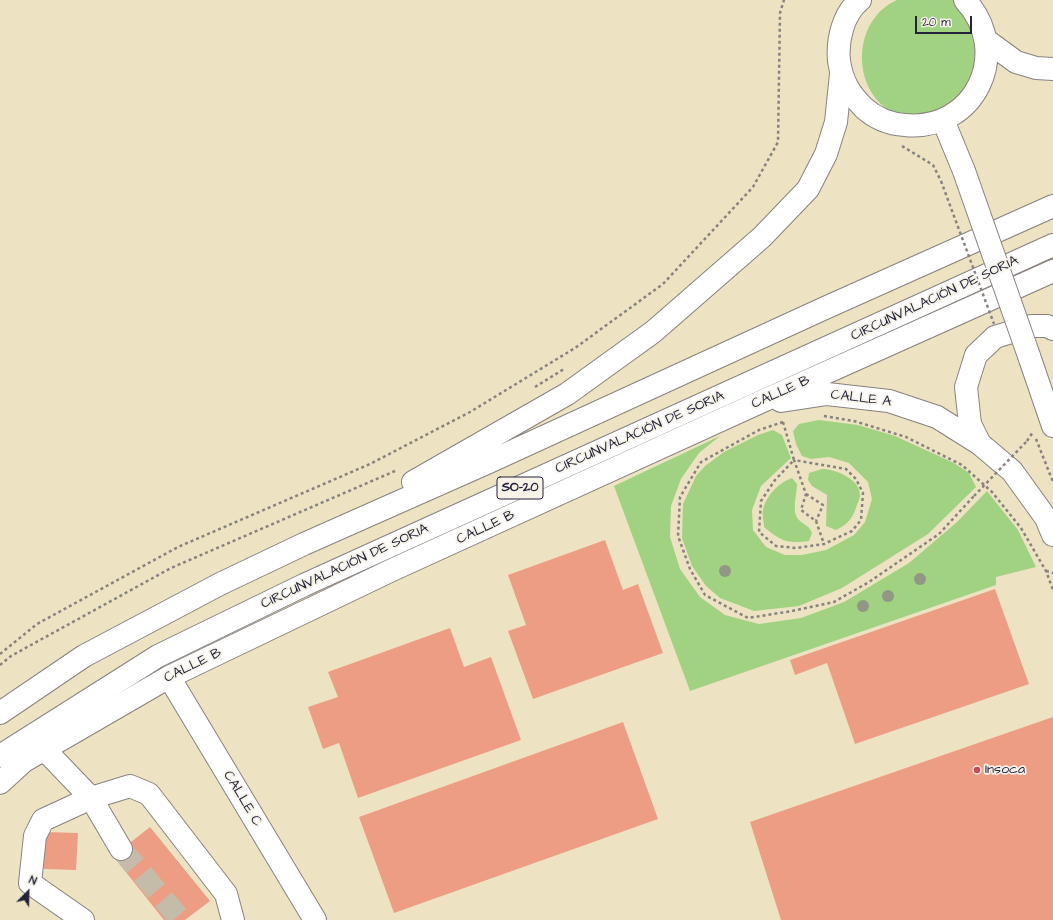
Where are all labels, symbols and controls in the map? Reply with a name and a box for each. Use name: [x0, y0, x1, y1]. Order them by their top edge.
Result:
scale bar: [917, 8, 974, 34]
text: 20 m: [922, 14, 951, 31]
street label: CIRCUNVALACIÓN DE SORIA: [848, 253, 1022, 345]
street label: CALLE B: [749, 373, 813, 413]
street label: CALLE A: [830, 387, 892, 411]
street label: CIRCUNVALACIÓN DE SORIA: [553, 388, 727, 478]
road number: SO-20: [497, 477, 543, 499]
street label: CALLE B: [454, 507, 518, 549]
street label: CIRCUNVALACIÓN DE SORIA: [258, 521, 432, 613]
street label: CALLE B: [161, 645, 225, 687]
place label: Insoca: [985, 762, 1025, 778]
marker: Insoca: [972, 765, 982, 775]
street label: CALLE C: [219, 768, 265, 830]
north arrow: [8, 872, 48, 912]
text: N: [27, 872, 39, 889]

